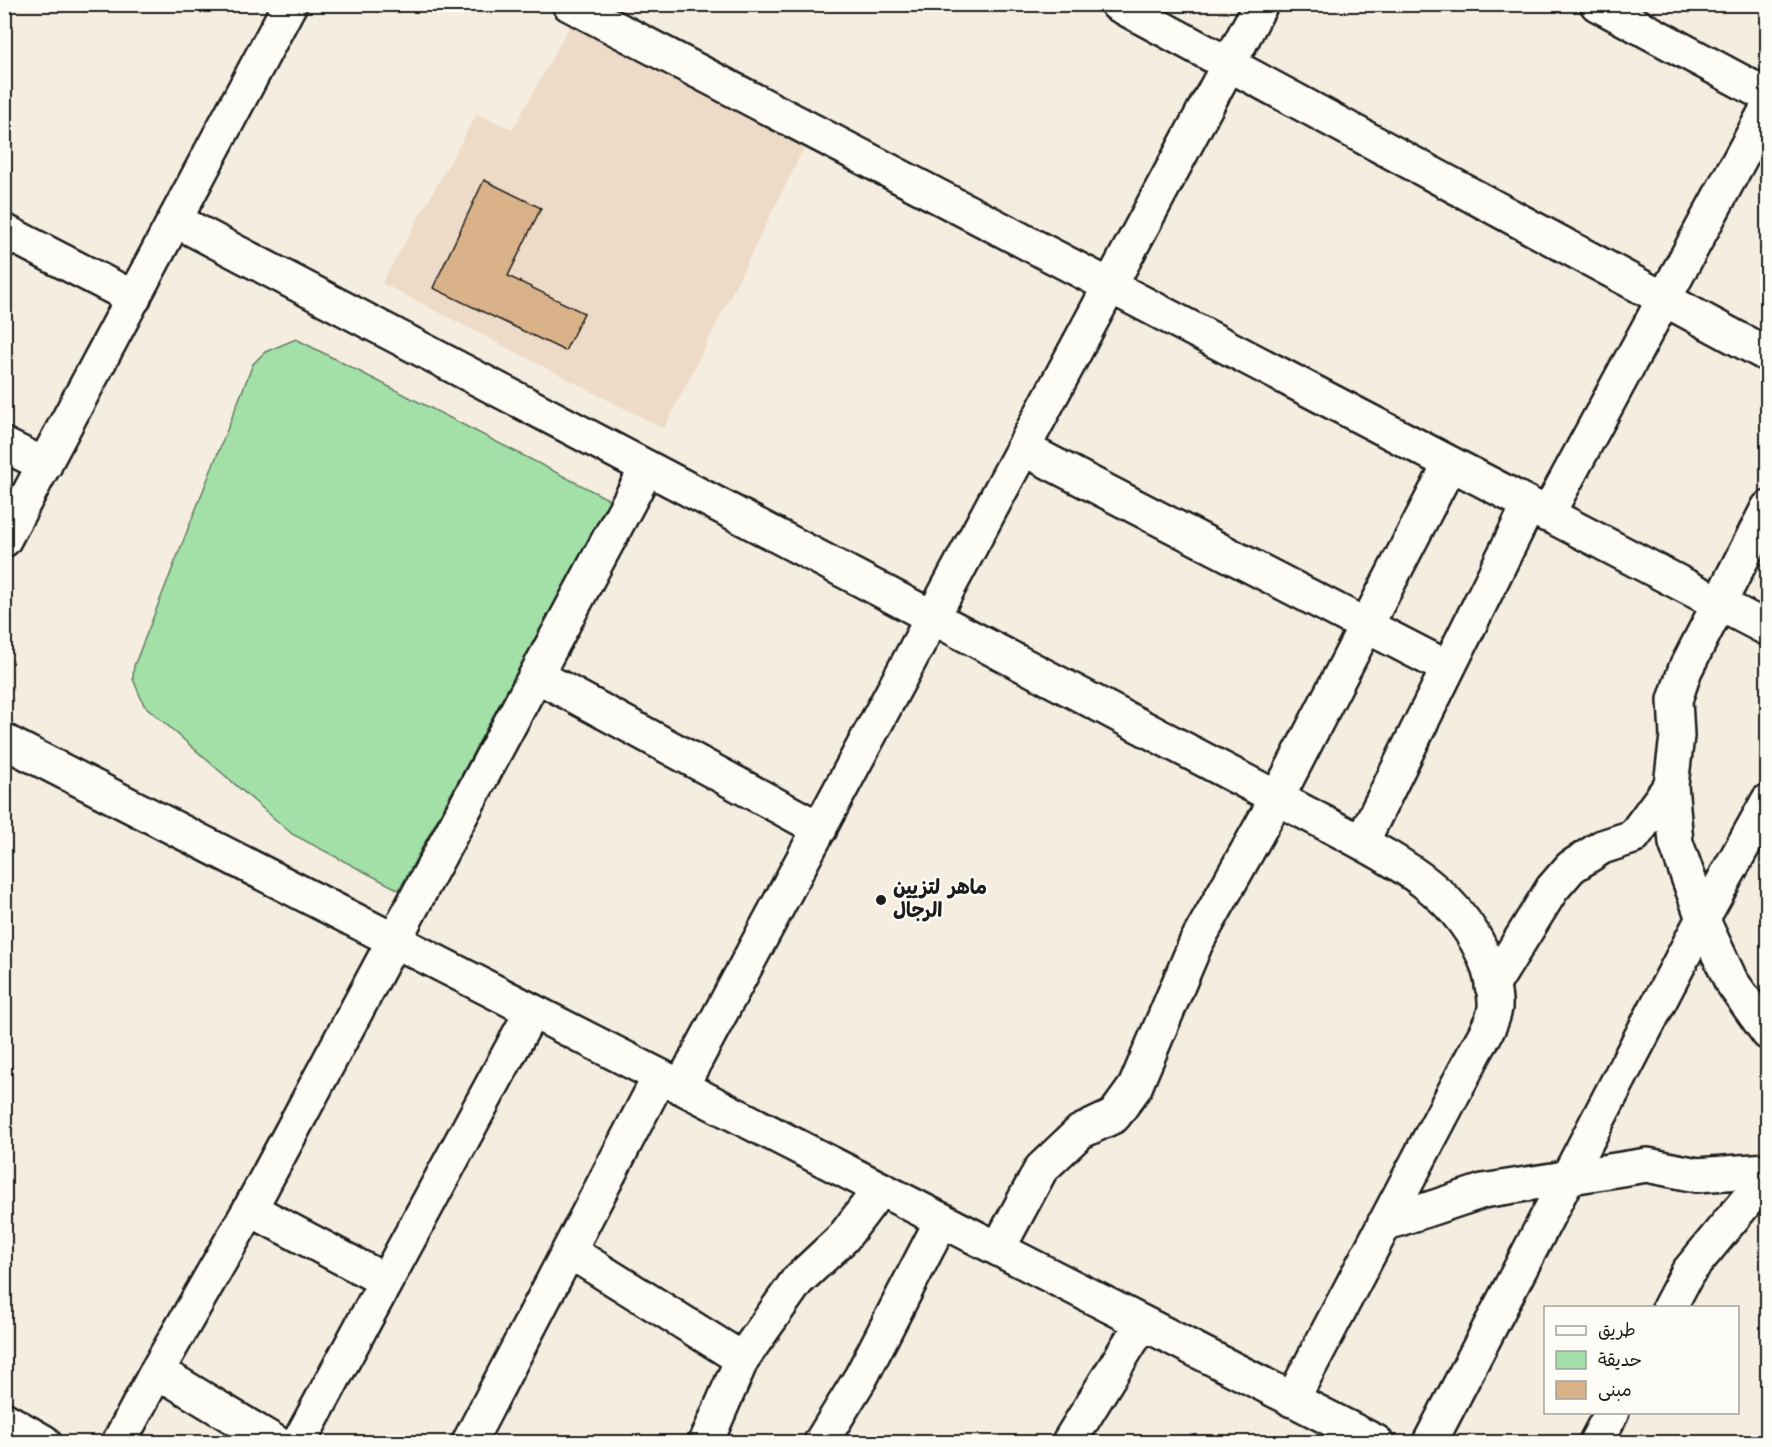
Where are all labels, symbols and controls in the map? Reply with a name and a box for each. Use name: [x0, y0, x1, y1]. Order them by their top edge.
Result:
place label: ماهر لتزيين الرجال: [893, 874, 987, 925]
marker: ماهر لتزيين الرجال: [874, 893, 888, 907]
legend: [1544, 1306, 1739, 1414]
text: طريق: [1598, 1318, 1636, 1343]
text: حديقة: [1598, 1348, 1642, 1373]
text: مبنى: [1598, 1378, 1632, 1403]

